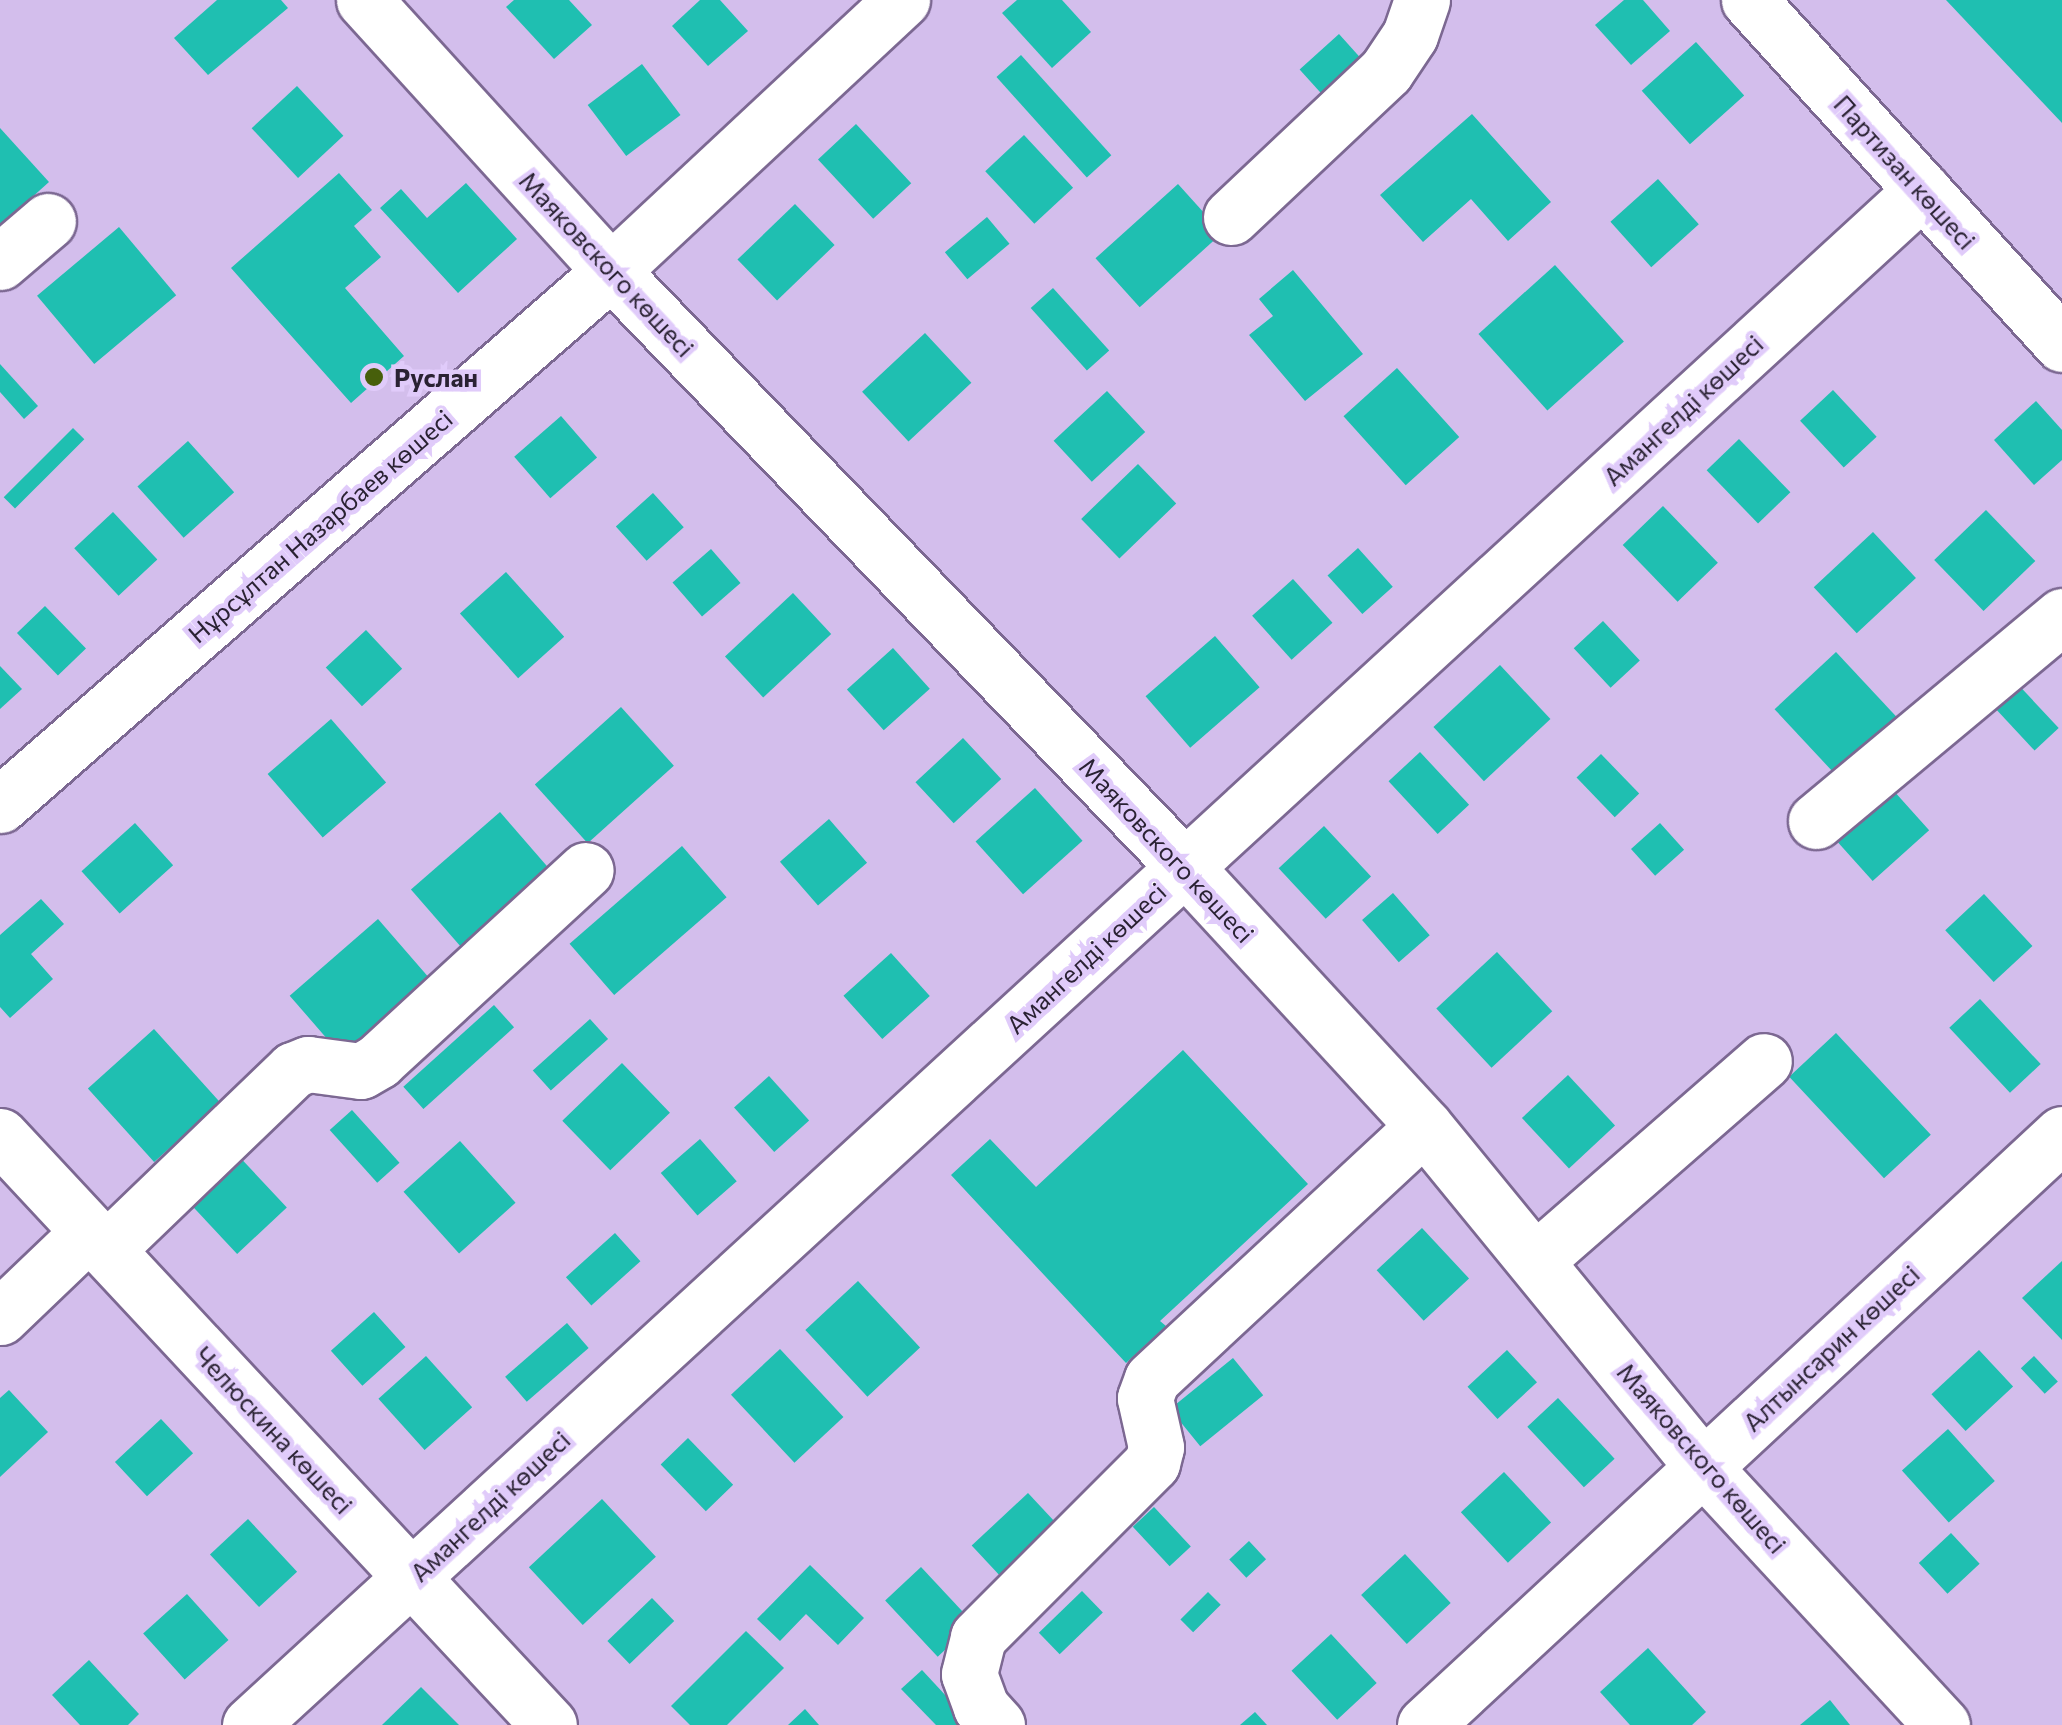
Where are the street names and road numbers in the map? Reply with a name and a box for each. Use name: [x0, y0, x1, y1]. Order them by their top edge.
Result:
street label: Партизан көшесі: [1828, 89, 1982, 255]
street label: Маяковского көшесі: [514, 165, 700, 363]
street label: Амангелді көшесі: [1597, 328, 1769, 492]
street label: Нұрсұлтан Назарбаев көшесі: [182, 403, 458, 649]
street label: Маяковского көшесі: [1074, 751, 1260, 949]
street label: Амангелді көшесі: [1000, 876, 1172, 1040]
street label: Алтынсарин көшесі: [1737, 1259, 1925, 1437]
street label: Челюскина көшесі: [189, 1340, 359, 1520]
street label: Маяковского көшесі: [1611, 1357, 1793, 1559]
street label: Амангелді көшесі: [404, 1424, 576, 1588]

